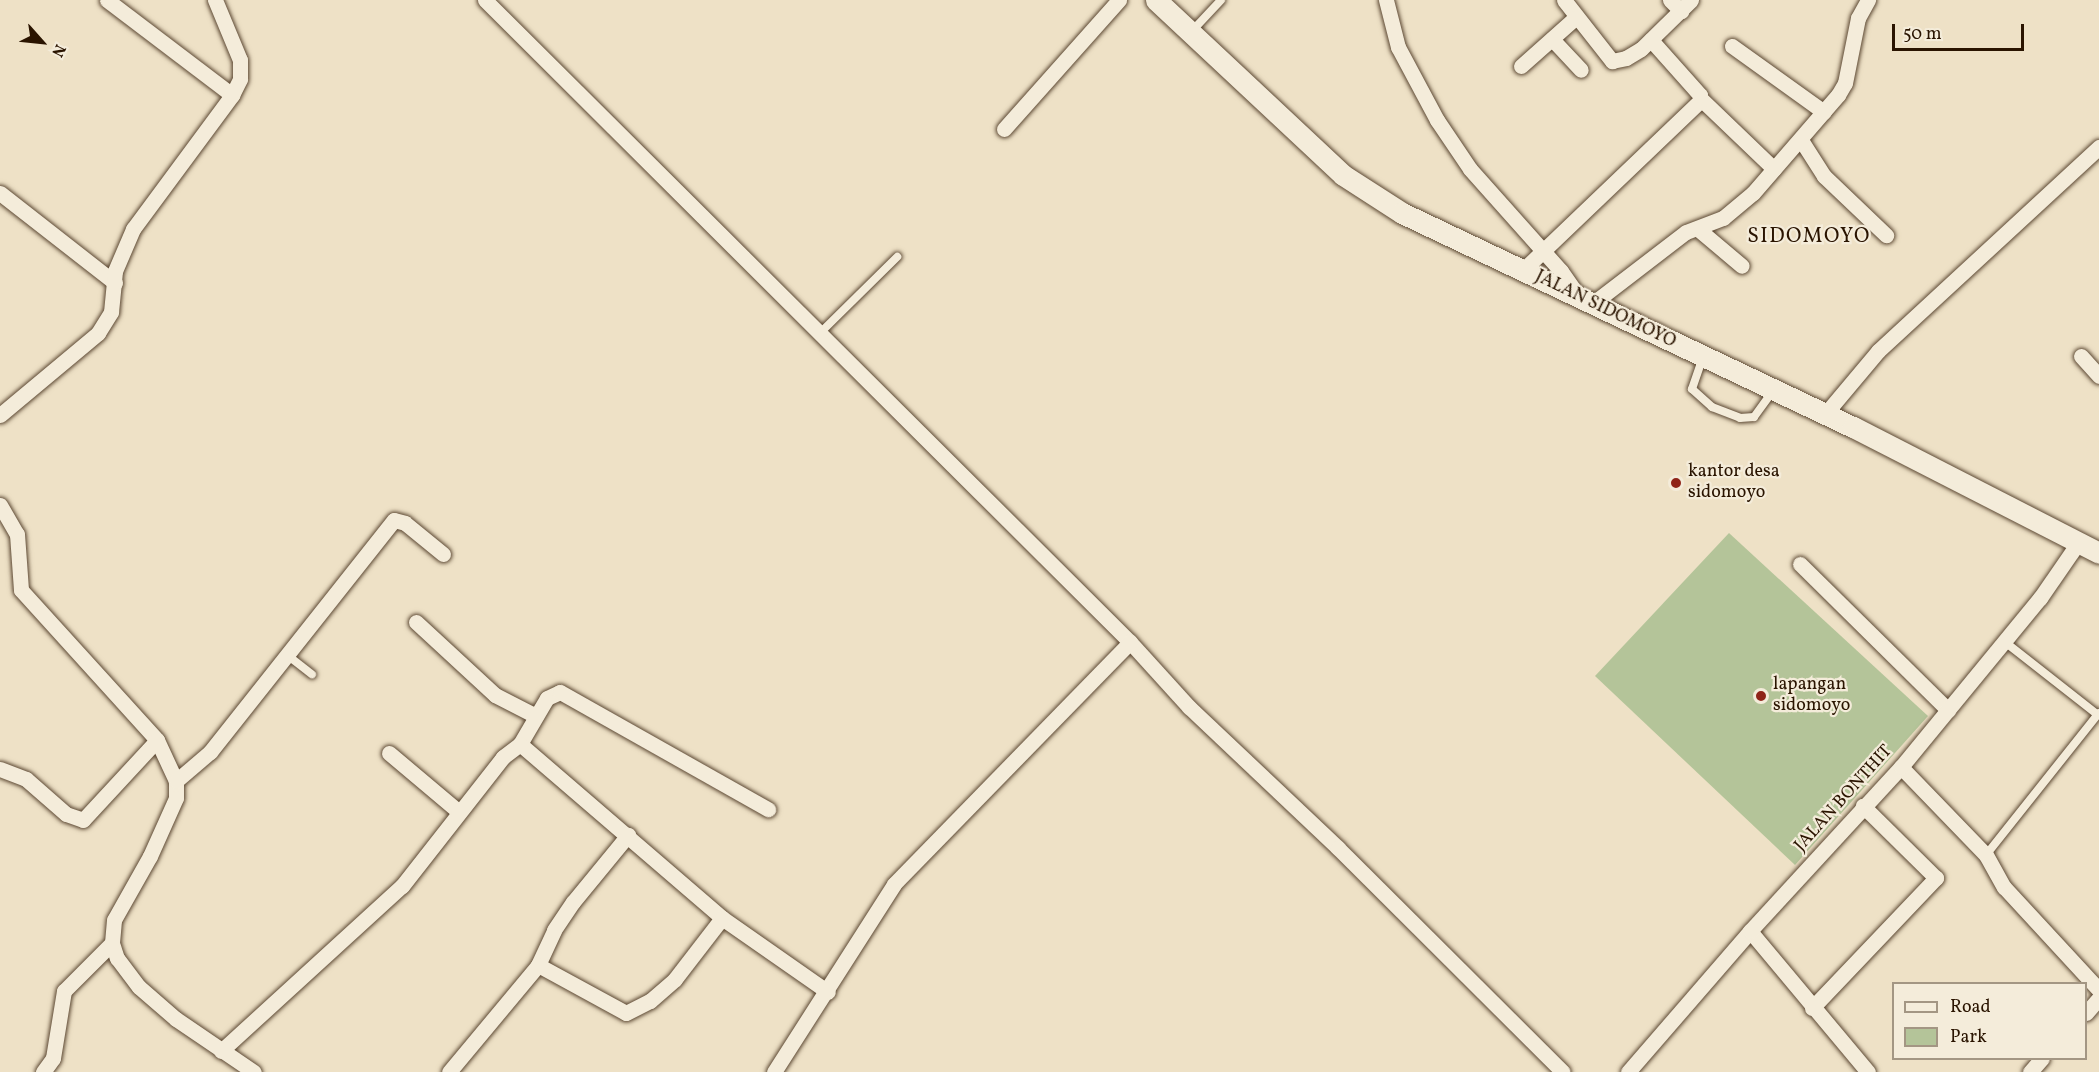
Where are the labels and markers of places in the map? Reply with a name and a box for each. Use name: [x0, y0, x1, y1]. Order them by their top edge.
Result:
place label: kantor desa sidomoyo: [1688, 462, 1780, 504]
marker: kantor desa sidomoyo: [1669, 476, 1683, 490]
place label: lapangan sidomoyo: [1773, 675, 1850, 718]
marker: lapangan sidomoyo: [1754, 689, 1768, 703]

